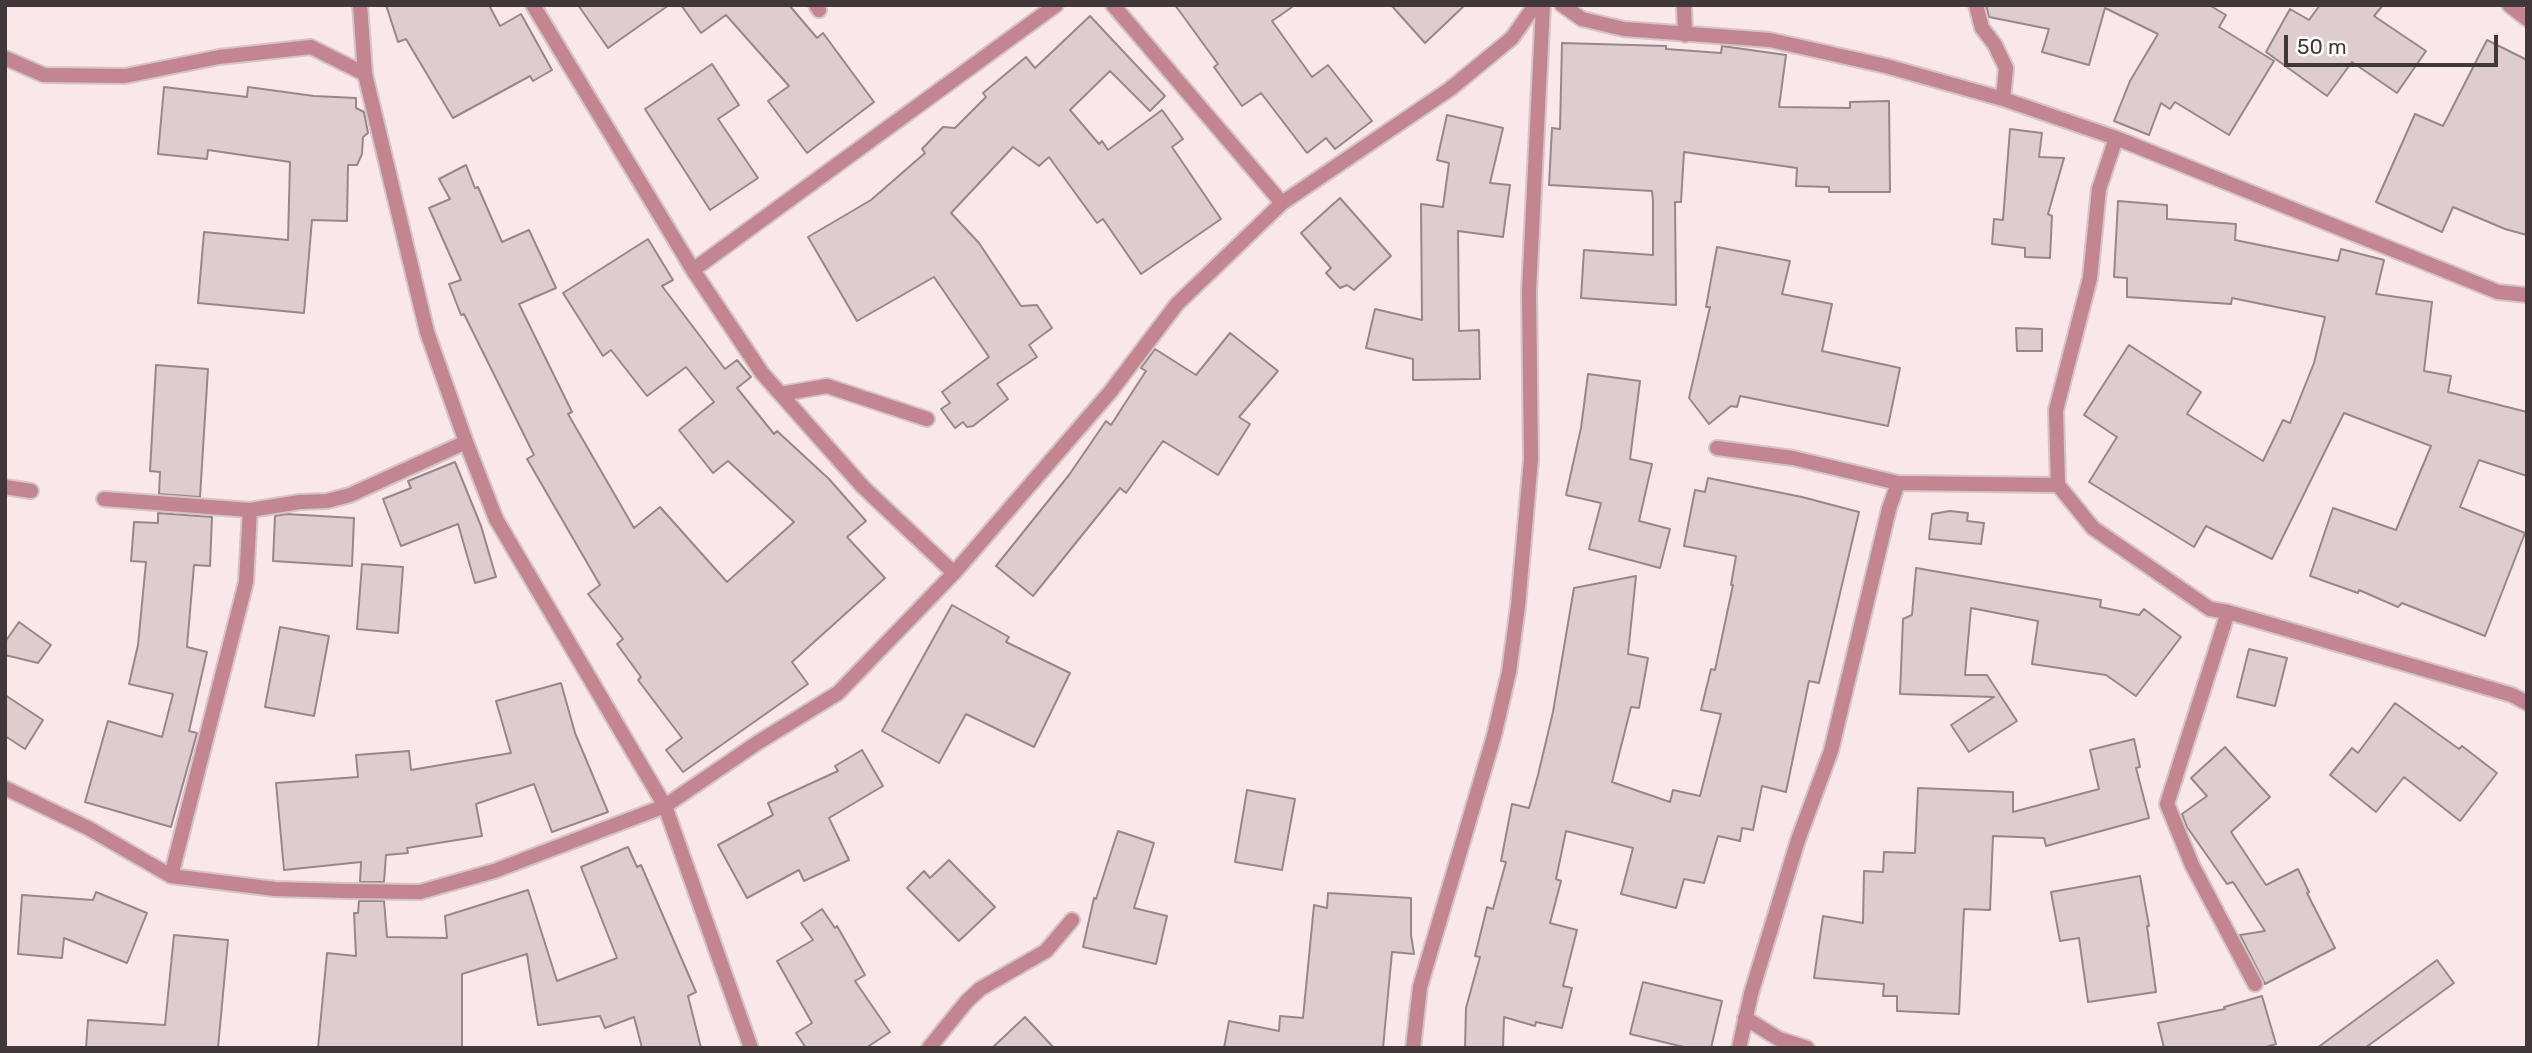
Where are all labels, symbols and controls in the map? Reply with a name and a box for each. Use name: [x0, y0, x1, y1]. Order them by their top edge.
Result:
scale bar: [2287, 21, 2500, 65]
text: 50 m: [2297, 34, 2347, 59]

